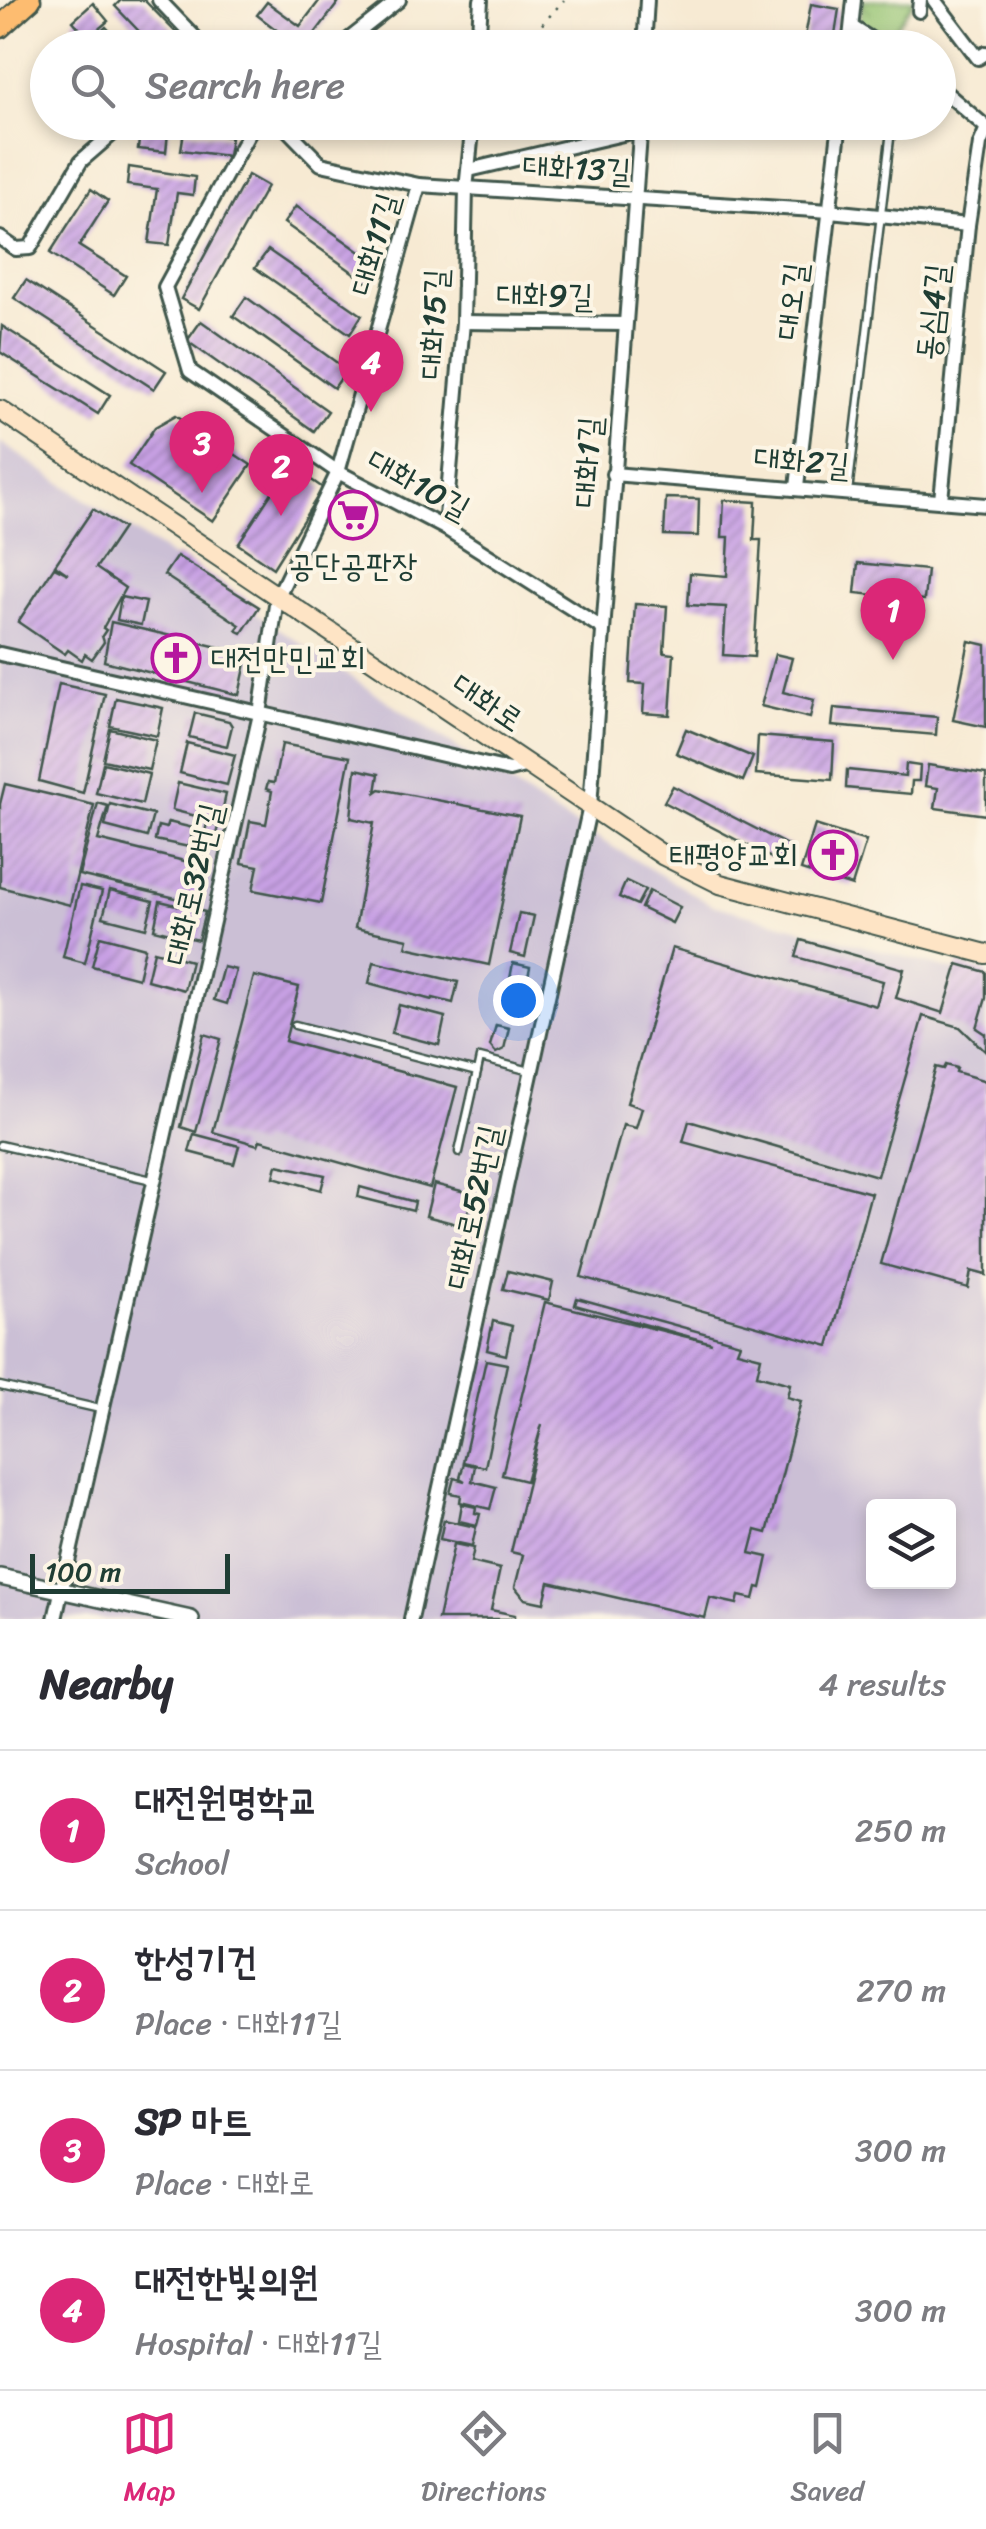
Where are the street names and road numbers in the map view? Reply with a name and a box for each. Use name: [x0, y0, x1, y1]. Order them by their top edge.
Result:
street label: 대화13길: [521, 137, 633, 200]
street label: 대화11길: [333, 186, 416, 302]
street label: 대오길: [759, 259, 824, 343]
street label: 동심4길: [899, 261, 966, 363]
street label: 대화9길: [496, 266, 594, 325]
street label: 대화15길: [402, 267, 465, 381]
street label: 대화1길: [556, 415, 619, 509]
street label: 대화2길: [752, 429, 852, 494]
street label: 대화10길: [356, 433, 481, 536]
street label: 대화로: [440, 657, 536, 748]
street label: 대화로32번길: [147, 797, 240, 971]
street label: 대화로52번길: [428, 1120, 519, 1295]

